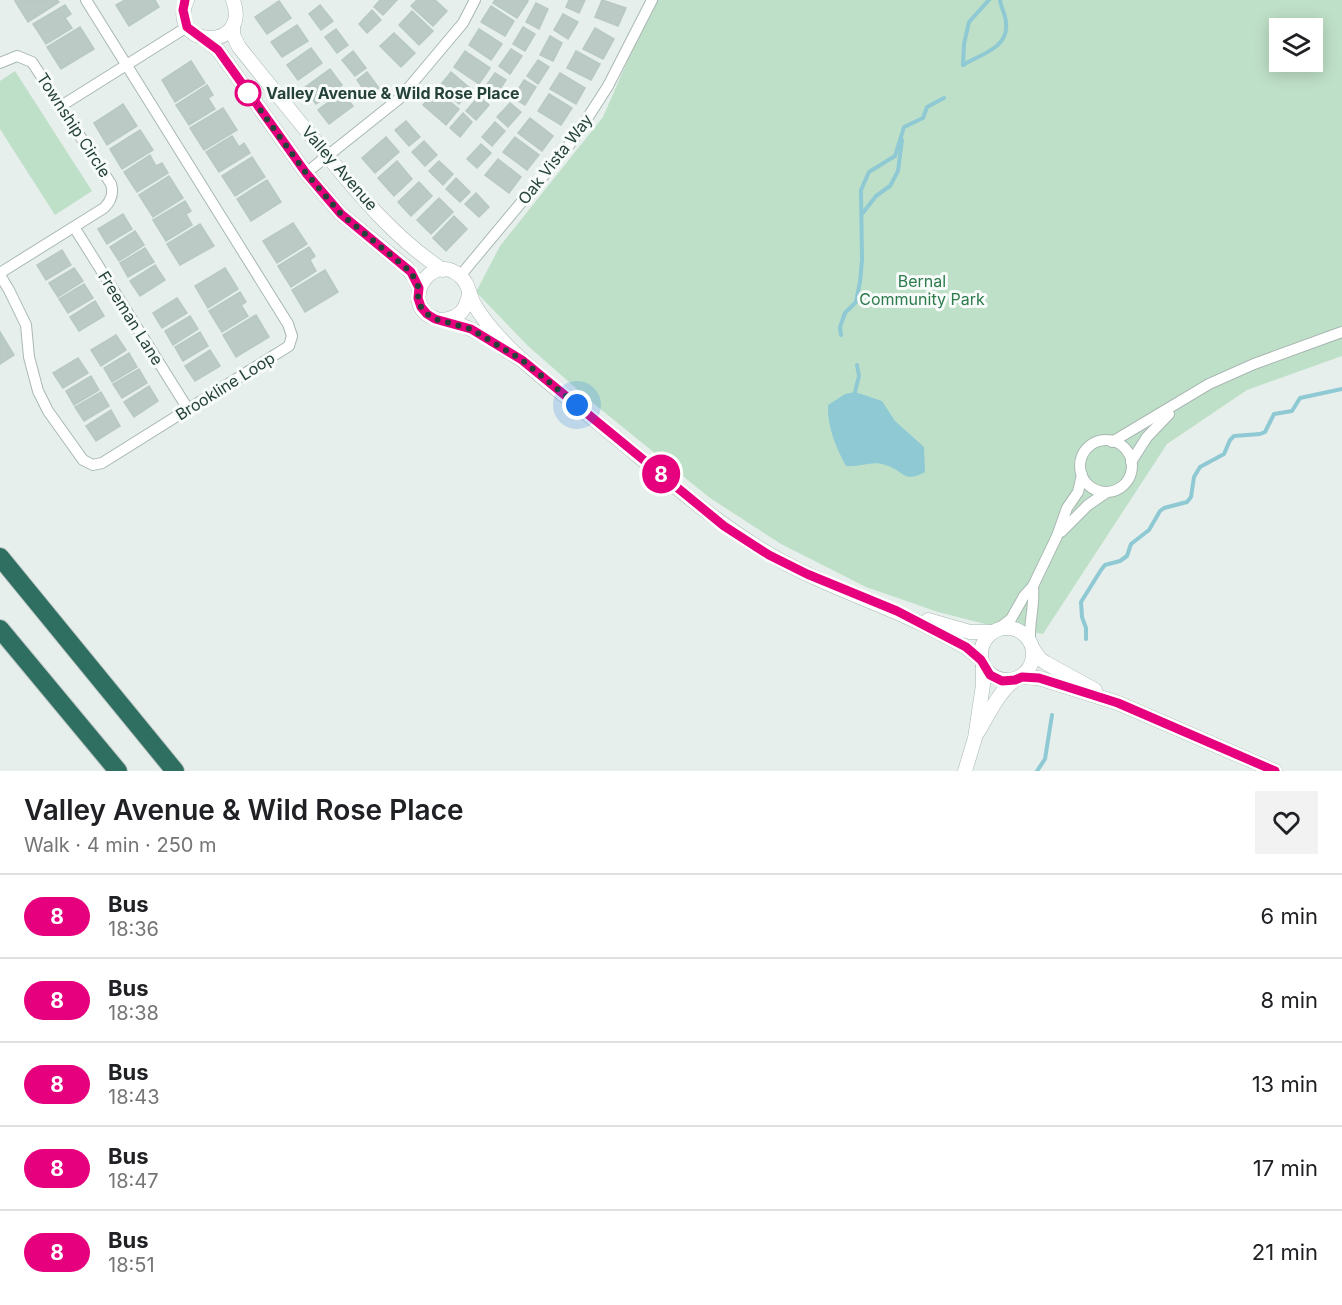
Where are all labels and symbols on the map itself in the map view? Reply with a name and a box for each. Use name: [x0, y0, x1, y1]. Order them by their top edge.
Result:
street label: Township Circle: [33, 69, 115, 181]
marker: Valley Avenue & Wild Rose Place: [235, 80, 261, 106]
place label: Valley Avenue & Wild Rose Place: [266, 83, 520, 103]
street label: Oak Vista Way: [513, 110, 597, 208]
street label: Valley Avenue: [298, 122, 382, 214]
street label: Freeman Lane: [94, 267, 168, 369]
park label: Bernal Community Park: [859, 271, 985, 309]
street label: Brookline Loop: [172, 348, 278, 424]
your location: [562, 390, 592, 420]
line badge: 8: [642, 454, 680, 494]

